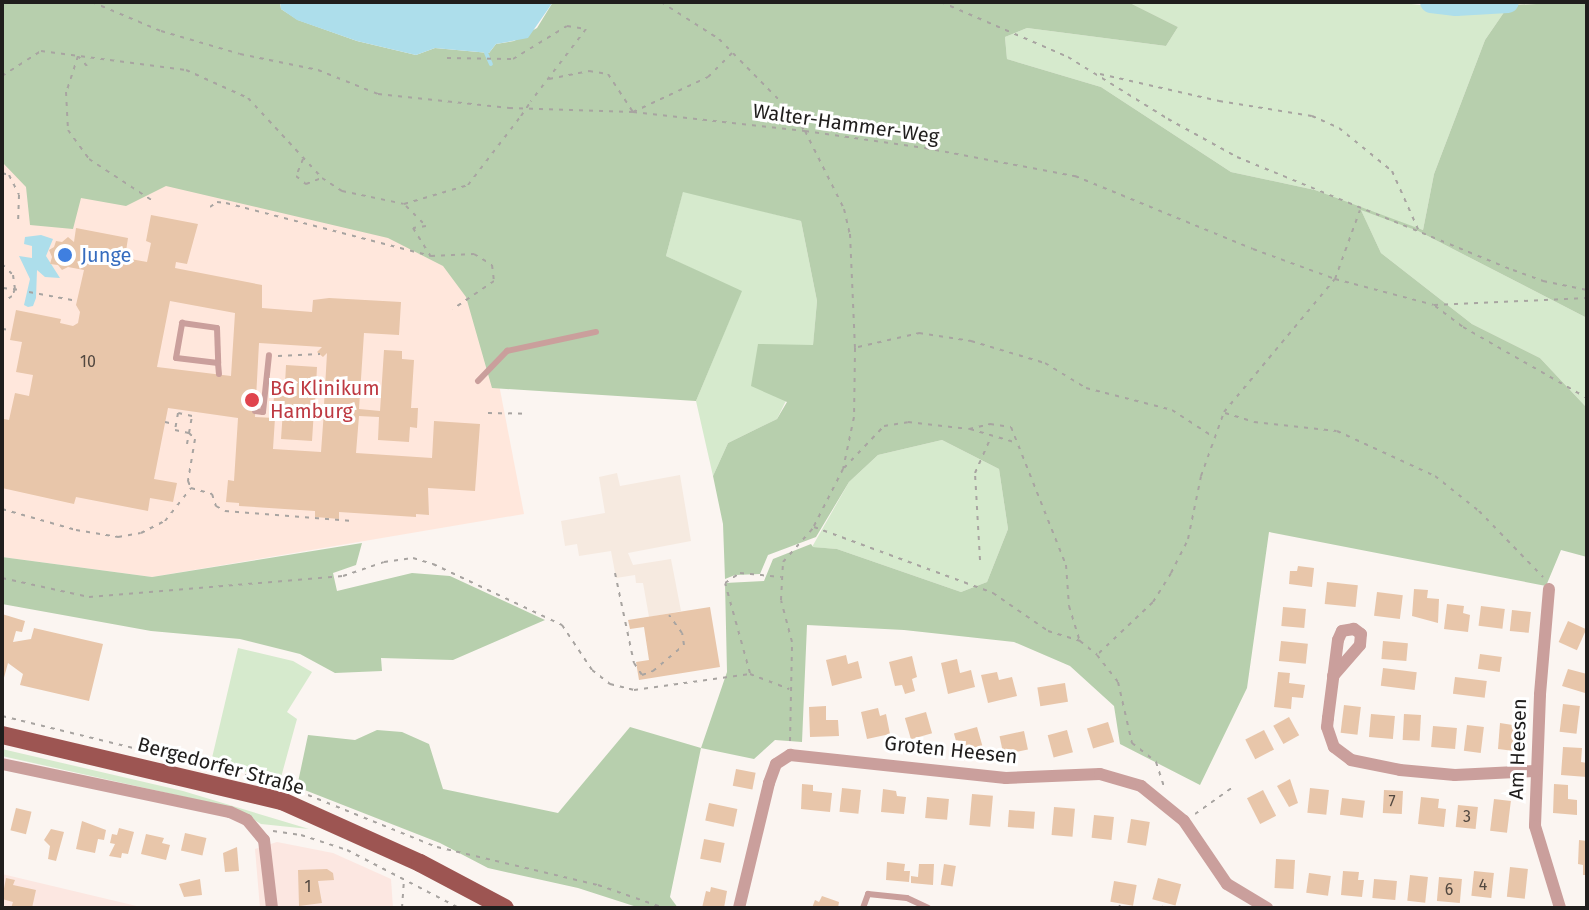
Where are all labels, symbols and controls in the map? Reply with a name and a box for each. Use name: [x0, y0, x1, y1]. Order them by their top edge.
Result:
street label: Walter-Hammer-Weg: [751, 99, 941, 149]
place label: Junge: [81, 243, 131, 267]
marker: Junge: [56, 246, 74, 264]
house number: 10: [80, 352, 96, 372]
place label: BG Klinikum Hamburg: [270, 376, 380, 423]
marker: BG Klinikum Hamburg: [241, 389, 263, 411]
street label: Am Heesen: [1504, 698, 1532, 800]
street label: Groten Heesen: [883, 731, 1019, 769]
street label: Bergedorfer Straße: [135, 732, 307, 800]
house number: 7: [1388, 792, 1396, 812]
house number: 3: [1463, 807, 1471, 827]
house number: 4: [1479, 875, 1487, 895]
house number: 1: [305, 877, 311, 897]
house number: 6: [1445, 880, 1453, 900]

